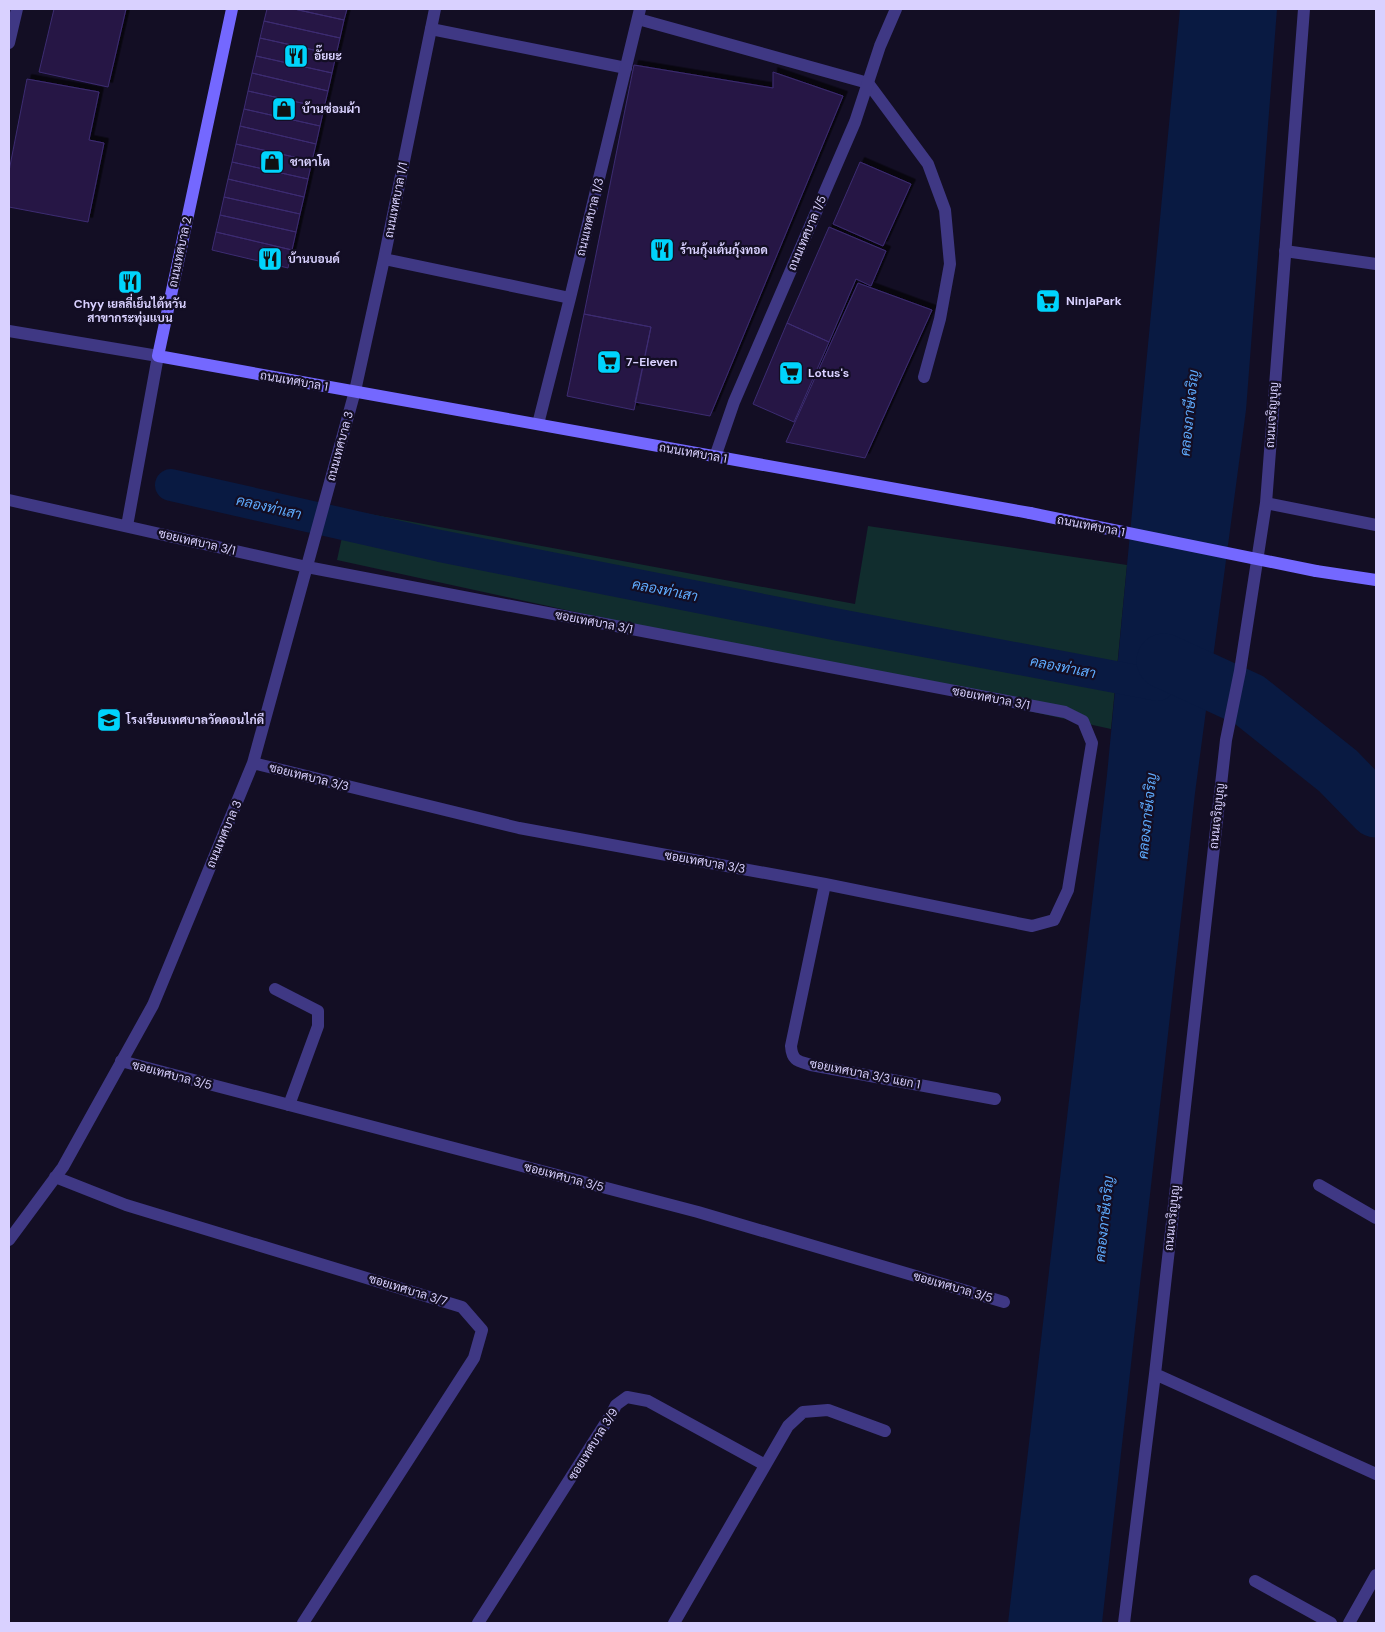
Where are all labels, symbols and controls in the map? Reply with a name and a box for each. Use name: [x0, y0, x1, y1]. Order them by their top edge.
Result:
restaurant icon: อั๊ยยะ: [283, 43, 309, 69]
place label: อั๊ยยะ: [314, 44, 342, 64]
shop icon: บ้านซ่อมผ้า: [271, 96, 297, 122]
place label: บ้านซ่อมผ้า: [302, 101, 360, 117]
shop icon: ชาตาโต: [259, 149, 285, 175]
place label: ชาตาโต: [290, 154, 330, 170]
street label: ถนนเทศบาล 1/1: [381, 161, 411, 239]
street label: ถนนเทศบาล 1/3: [573, 176, 607, 258]
street label: ถนนเทศบาล 1/5: [784, 193, 830, 273]
street label: ถนนเทศบาล 2: [165, 215, 195, 289]
restaurant icon: ร้านกุ้งเต้นกุ้งทอด: [649, 237, 675, 263]
place label: ร้านกุ้งเต้นกุ้งทอด: [680, 242, 768, 258]
restaurant icon: บ้านบอนด์: [257, 246, 283, 272]
place label: บ้านบอนด์: [288, 251, 341, 267]
restaurant icon: Chyy เยลลี่เย็นไต้หวัน สาขากระทุ่มแบน: [117, 269, 143, 295]
supermarket icon: NinjaPark: [1035, 288, 1061, 314]
place label: Chyy เยลลี่เย็นไต้หวัน สาขากระทุ่มแบน: [74, 293, 186, 326]
place label: NinjaPark: [1066, 293, 1122, 309]
supermarket icon: 7-Eleven: [596, 349, 622, 375]
place label: 7-Eleven: [626, 354, 678, 370]
supermarket icon: Lotus's: [778, 360, 804, 386]
place label: Lotus's: [808, 365, 849, 381]
street label: ถนนเทศบาล 1: [259, 367, 329, 395]
water label: คลองภาษีเจริญ: [1176, 369, 1203, 457]
street label: ถนนเจริญบุญ: [1262, 381, 1283, 449]
street label: ถนนเทศบาล 3: [323, 409, 357, 483]
street label: ถนนเทศบาล 1: [658, 439, 728, 467]
water label: คลองท่าเสา: [235, 491, 304, 523]
street label: ถนนเทศบาล 1: [1056, 512, 1126, 540]
street label: ซอยเทศบาล 3/1: [157, 525, 237, 559]
water label: คลองท่าเสา: [631, 575, 699, 605]
street label: ซอยเทศบาล 3/1: [554, 607, 634, 637]
water label: คลองท่าเสา: [1029, 652, 1097, 682]
street label: ซอยเทศบาล 3/1: [951, 683, 1031, 713]
school or university icon: โรงเรียนเทศบาลวัดดอนไก่ดี: [96, 707, 122, 733]
place label: โรงเรียนเทศบาลวัดดอนไก่ดี: [125, 712, 264, 728]
street label: ซอยเทศบาล 3/3: [267, 759, 351, 795]
water label: คลองภาษีเจริญ: [1134, 772, 1161, 860]
street label: ถนนเจริญบุญ: [1206, 782, 1229, 850]
street label: ถนนเทศบาล 3: [203, 798, 245, 870]
street label: ซอยเทศบาล 3/3: [663, 847, 747, 877]
street label: ซอยเทศบาล 3/3 แยก 1: [808, 1055, 922, 1093]
street label: ซอยเทศบาล 3/5: [130, 1057, 214, 1093]
street label: ซอยเทศบาล 3/5: [522, 1159, 606, 1195]
water label: คลองภาษีเจริญ: [1091, 1175, 1118, 1263]
street label: ถนนเจริญบุญ: [1161, 1184, 1184, 1252]
street label: ซอยเทศบาล 3/5: [911, 1268, 995, 1306]
street label: ซอยเทศบาล 3/7: [367, 1270, 449, 1310]
street label: ซอยเทศบาล 3/9: [564, 1405, 622, 1483]

